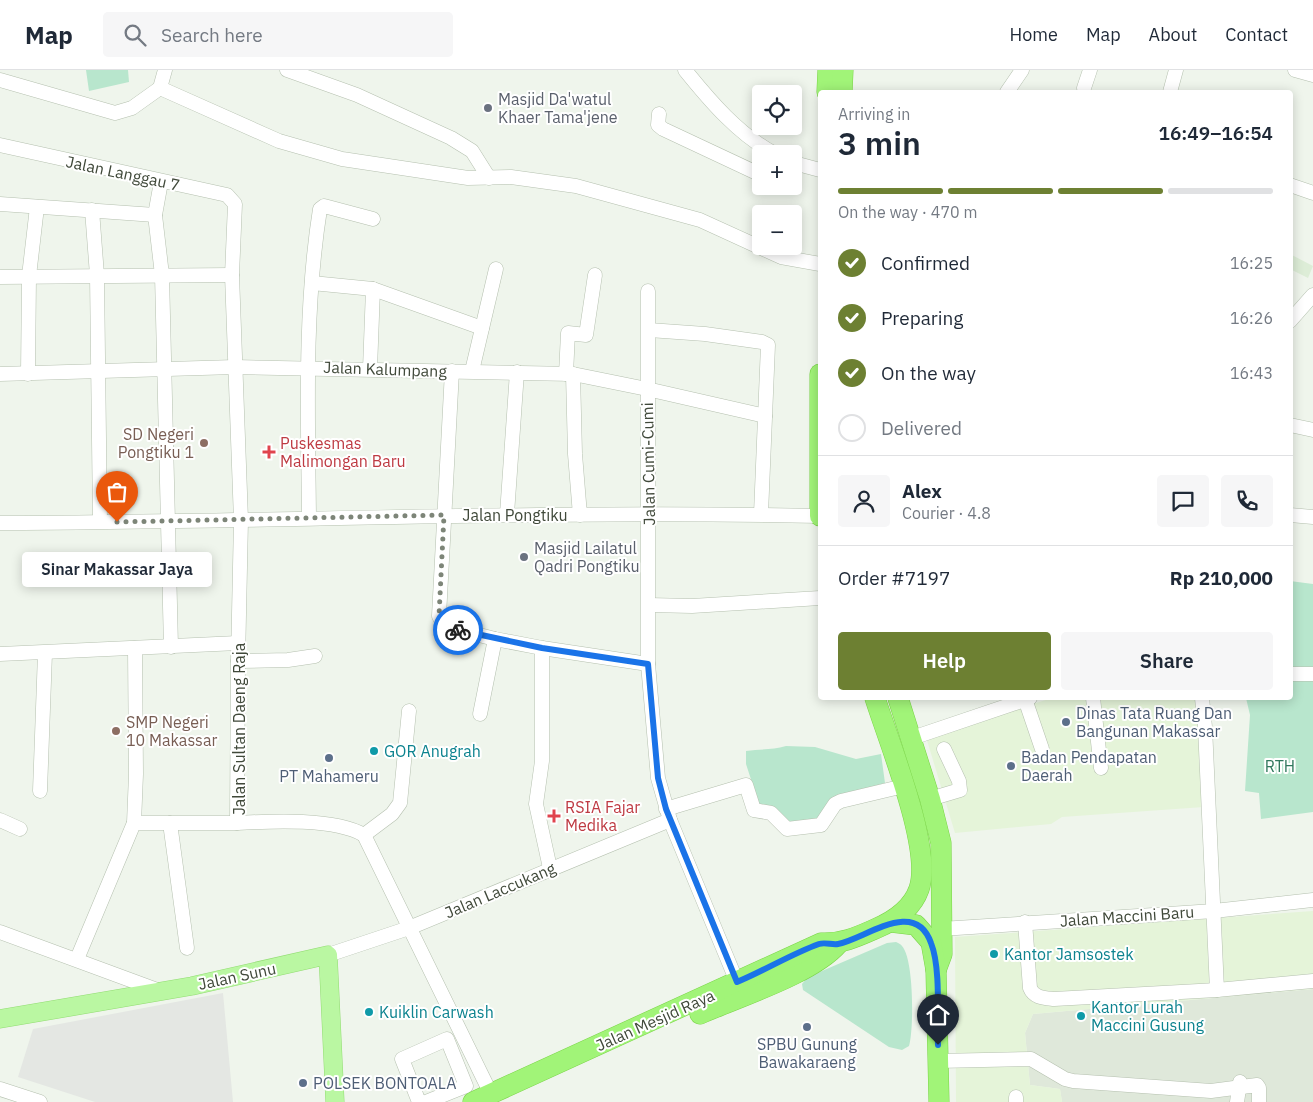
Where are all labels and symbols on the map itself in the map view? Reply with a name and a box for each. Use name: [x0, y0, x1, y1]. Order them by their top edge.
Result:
place label: Masjid Da'watul Khaer Tama'jene: [498, 89, 618, 127]
marker: Masjid Da'watul Khaer Tama'jene: [482, 102, 494, 114]
street label: Jalan Langgau 7: [64, 151, 182, 195]
street label: Jalan Kalumpang: [323, 357, 448, 381]
street label: Jalan Cumi-Cumi: [637, 402, 659, 526]
place label: SD Negeri Pongtiku 1: [118, 424, 194, 462]
place label: Puskesmas Malimongan Baru: [280, 433, 406, 471]
marker: SD Negeri Pongtiku 1: [198, 437, 210, 449]
marker: Puskesmas Malimongan Baru: [262, 445, 276, 459]
pin: [96, 471, 138, 522]
street label: Jalan Pongtiku: [462, 505, 568, 525]
place label: Masjid Lailatul Qadri Pongtiku: [534, 538, 640, 576]
marker: Masjid Lailatul Qadri Pongtiku: [518, 551, 530, 563]
callout: Sinar Makassar Jaya: [22, 552, 212, 587]
courier: [433, 605, 483, 655]
street label: Jalan Sultan Daeng Raja: [229, 642, 249, 815]
place label: Dinas Tata Ruang Dan Bangunan Makassar: [1076, 703, 1232, 741]
place label: SMP Negeri 10 Makassar: [126, 712, 217, 750]
marker: Dinas Tata Ruang Dan Bangunan Makassar: [1060, 716, 1072, 728]
marker: SMP Negeri 10 Makassar: [110, 725, 122, 737]
place label: GOR Anugrah: [384, 741, 481, 761]
marker: GOR Anugrah: [368, 745, 380, 757]
place label: Badan Pendapatan Daerah: [1021, 747, 1157, 785]
marker: PT Mahameru: [323, 752, 335, 764]
park label: RTH: [1265, 756, 1295, 776]
marker: Badan Pendapatan Daerah: [1005, 760, 1017, 772]
place label: PT Mahameru: [279, 766, 379, 786]
place label: RSIA Fajar Medika: [565, 797, 640, 835]
marker: RSIA Fajar Medika: [547, 809, 561, 823]
street label: Jalan Laccukang: [442, 857, 559, 922]
street label: Jalan Maccini Baru: [1059, 901, 1195, 931]
place label: Kantor Jamsostek: [1004, 944, 1134, 964]
marker: Kantor Jamsostek: [988, 948, 1000, 960]
street label: Jalan Sunu: [196, 958, 278, 994]
street label: Jalan Mesjid Raya: [592, 985, 718, 1055]
pin: [917, 994, 959, 1045]
place label: Kantor Lurah Maccini Gusung: [1091, 997, 1205, 1035]
place label: Kuiklin Carwash: [379, 1002, 494, 1022]
marker: Kuiklin Carwash: [363, 1006, 375, 1018]
marker: Kantor Lurah Maccini Gusung: [1075, 1010, 1087, 1022]
marker: SPBU Gunung Bawakaraeng: [801, 1021, 813, 1033]
place label: SPBU Gunung Bawakaraeng: [757, 1034, 858, 1072]
place label: POLSEK BONTOALA: [313, 1073, 456, 1093]
marker: POLSEK BONTOALA: [297, 1077, 309, 1089]

